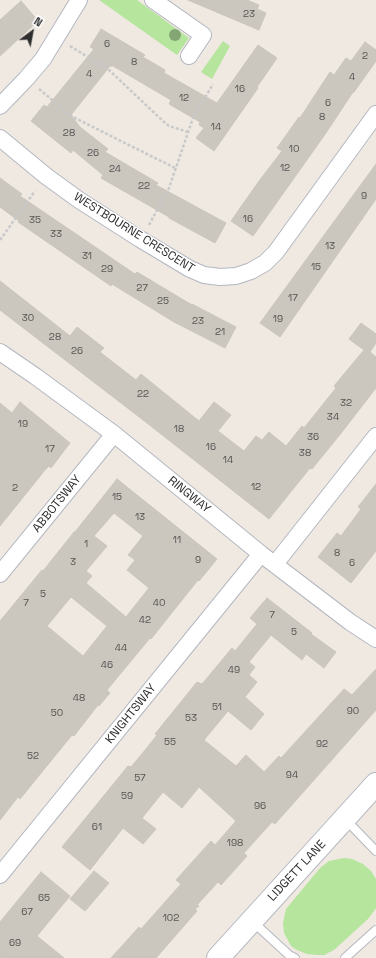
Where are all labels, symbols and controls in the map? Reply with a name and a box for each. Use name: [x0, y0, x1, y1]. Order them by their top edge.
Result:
house number: 23: [243, 8, 255, 20]
north arrow: [12, 12, 52, 52]
text: N: [32, 14, 45, 30]
house number: 6: [104, 38, 110, 50]
house number: 2: [362, 50, 368, 62]
house number: 8: [131, 56, 137, 68]
house number: 4: [86, 68, 92, 80]
house number: 4: [349, 71, 355, 83]
house number: 16: [235, 83, 245, 95]
house number: 12: [179, 92, 189, 104]
house number: 6: [325, 97, 331, 109]
house number: 8: [319, 111, 325, 123]
house number: 14: [211, 121, 221, 133]
house number: 28: [63, 127, 75, 139]
house number: 10: [289, 143, 299, 155]
house number: 26: [87, 147, 99, 159]
house number: 12: [280, 162, 290, 174]
house number: 24: [109, 163, 121, 175]
house number: 22: [138, 180, 150, 192]
street label: WESTBOURNE CRESCENT: [71, 190, 197, 276]
house number: 9: [361, 190, 367, 202]
house number: 16: [243, 213, 253, 225]
house number: 35: [29, 214, 41, 226]
house number: 33: [50, 228, 62, 240]
house number: 13: [325, 240, 335, 252]
house number: 31: [82, 250, 92, 262]
house number: 15: [311, 261, 321, 273]
house number: 29: [101, 263, 113, 275]
house number: 27: [136, 282, 148, 294]
house number: 17: [288, 292, 298, 304]
house number: 25: [157, 295, 169, 307]
house number: 30: [22, 312, 34, 324]
house number: 19: [273, 313, 283, 325]
house number: 23: [192, 315, 204, 327]
house number: 21: [215, 326, 225, 338]
house number: 28: [49, 331, 61, 343]
house number: 26: [71, 345, 83, 357]
house number: 22: [137, 388, 149, 400]
house number: 32: [340, 397, 352, 409]
house number: 34: [327, 411, 339, 423]
house number: 19: [18, 418, 28, 430]
house number: 18: [174, 423, 184, 435]
house number: 36: [307, 431, 319, 443]
house number: 16: [206, 441, 216, 453]
house number: 17: [45, 443, 55, 455]
house number: 38: [299, 447, 311, 459]
house number: 14: [223, 454, 233, 466]
street label: ABBOTSWAY: [30, 472, 84, 536]
street label: RINGWAY: [165, 474, 213, 516]
house number: 12: [251, 481, 261, 493]
house number: 2: [12, 482, 18, 494]
house number: 15: [112, 491, 122, 503]
house number: 13: [135, 511, 145, 523]
house number: 11: [173, 534, 181, 546]
house number: 1: [84, 538, 88, 550]
house number: 8: [334, 547, 340, 559]
house number: 9: [195, 554, 201, 566]
house number: 3: [70, 556, 76, 568]
house number: 6: [349, 557, 355, 569]
house number: 5: [40, 588, 46, 600]
house number: 7: [23, 597, 29, 609]
house number: 40: [153, 597, 165, 609]
house number: 7: [269, 609, 275, 621]
house number: 42: [139, 614, 151, 626]
house number: 5: [291, 626, 297, 638]
house number: 44: [115, 642, 127, 654]
house number: 46: [101, 659, 113, 671]
house number: 49: [228, 664, 240, 676]
street label: KNIGHTSWAY: [103, 681, 159, 747]
house number: 48: [73, 692, 85, 704]
house number: 51: [212, 701, 222, 713]
house number: 90: [347, 705, 359, 717]
house number: 50: [51, 707, 63, 719]
house number: 53: [185, 712, 197, 724]
house number: 55: [164, 736, 176, 748]
house number: 92: [316, 738, 328, 750]
house number: 52: [27, 750, 39, 762]
house number: 94: [286, 769, 298, 781]
house number: 57: [134, 772, 146, 784]
house number: 59: [121, 790, 133, 802]
house number: 96: [254, 800, 266, 812]
house number: 61: [92, 821, 102, 833]
house number: 198: [227, 837, 243, 849]
street label: LIDGETT LANE: [265, 838, 329, 904]
house number: 65: [38, 892, 50, 904]
house number: 67: [21, 906, 33, 918]
house number: 102: [163, 912, 179, 924]
house number: 69: [9, 937, 21, 949]

